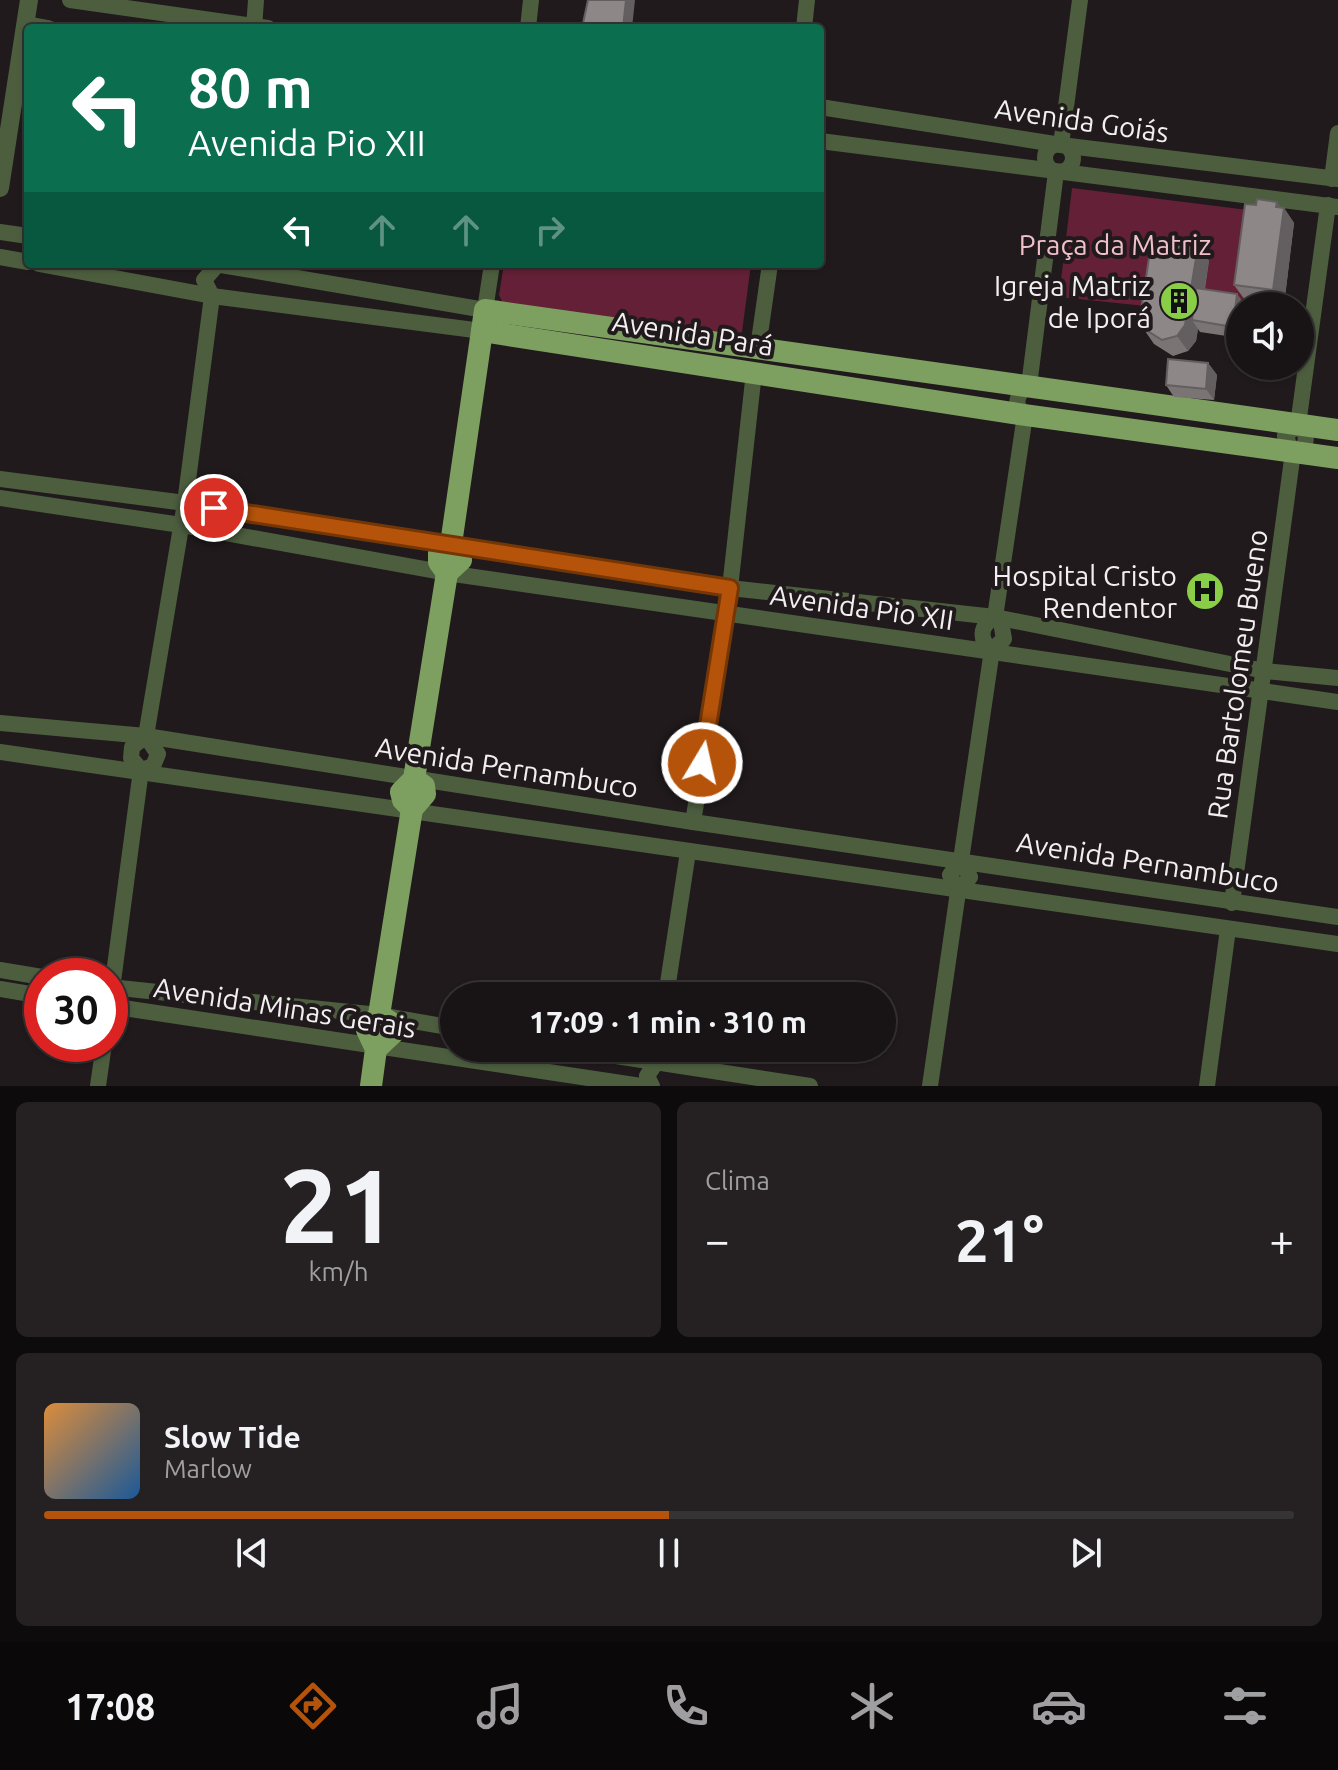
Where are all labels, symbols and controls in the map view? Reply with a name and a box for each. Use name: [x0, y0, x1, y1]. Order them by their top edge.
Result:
icon: left: [56, 56, 160, 160]
text: 80 m: [188, 56, 313, 119]
street label: Avenida Goiás: [993, 92, 1171, 148]
text: Avenida Pio XII: [188, 122, 426, 163]
icon: left: [276, 208, 320, 252]
icon: ahead: [360, 208, 404, 252]
icon: ahead: [444, 208, 488, 252]
icon: right: [528, 208, 572, 252]
park label: Praça da Matriz: [1019, 229, 1211, 260]
place label: Igreja Matriz de Iporá: [994, 270, 1151, 333]
building icon: Igreja Matriz de Iporá: [1158, 280, 1200, 322]
map controls: [1226, 292, 1314, 380]
button: sound: [1226, 292, 1314, 380]
street label: Avenida Pará: [610, 305, 776, 361]
pin: [180, 474, 248, 542]
icon: arrive: [192, 486, 236, 530]
street label: Rua Bartolomeu Bueno: [1201, 527, 1273, 821]
place label: Hospital Cristo Rendentor: [993, 560, 1177, 623]
hospital icon: Hospital Cristo Rendentor: [1184, 570, 1226, 612]
street label: Avenida Pio XII: [768, 579, 956, 635]
position arrow: [660, 721, 744, 805]
street label: Avenida Pernambuco: [374, 731, 640, 803]
street label: Avenida Pernambuco: [1015, 826, 1281, 898]
speed limit sign: 30: [24, 958, 128, 1062]
street label: Avenida Minas Gerais: [152, 971, 418, 1043]
text: 17:09 · 1 min · 310 m: [529, 1005, 807, 1039]
text: 21: [280, 1146, 397, 1263]
text: Clima: [705, 1166, 770, 1195]
text: 21°: [955, 1206, 1044, 1273]
text: −: [705, 1215, 730, 1264]
text: +: [1269, 1215, 1294, 1264]
text: km/h: [308, 1257, 369, 1286]
text: Slow Tide: [164, 1420, 301, 1454]
text: Marlow: [164, 1454, 252, 1483]
icon: previous: [230, 1531, 274, 1575]
icon: pause: [647, 1531, 691, 1575]
icon: next: [1064, 1531, 1108, 1575]
icon: directions: [285, 1678, 341, 1734]
icon: music: [472, 1678, 528, 1734]
icon: phone: [658, 1678, 714, 1734]
icon: climate: [844, 1678, 900, 1734]
icon: car: [1031, 1678, 1087, 1734]
icon: filters: [1217, 1678, 1273, 1734]
text: 17:08: [65, 1686, 155, 1727]

